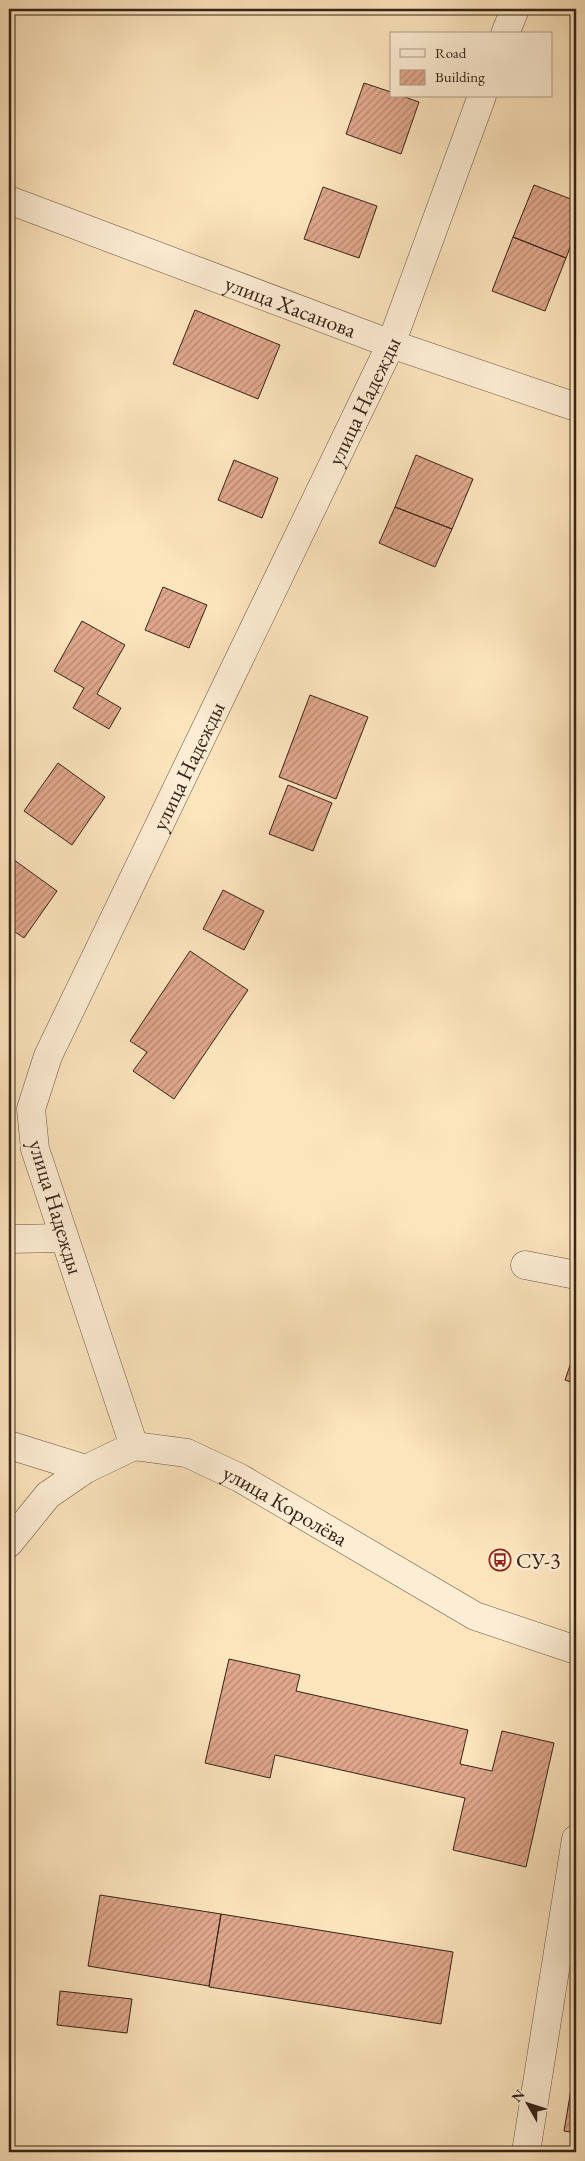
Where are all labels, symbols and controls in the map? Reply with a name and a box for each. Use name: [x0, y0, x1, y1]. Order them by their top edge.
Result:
legend: [390, 32, 552, 98]
text: Road: [435, 43, 467, 62]
text: Building: [435, 67, 485, 86]
street label: улица Хасанова: [221, 268, 361, 344]
street label: улица Надежды: [320, 332, 407, 470]
street label: улица Надежды: [144, 697, 231, 835]
street label: улица Надежды: [22, 1136, 90, 1278]
street label: улица Королёва: [218, 1458, 353, 1553]
place label: СУ-3: [516, 1546, 561, 1575]
bus stop icon: СУ-3: [488, 1548, 512, 1572]
north arrow: [502, 2078, 552, 2128]
text: N: [507, 2085, 529, 2106]

